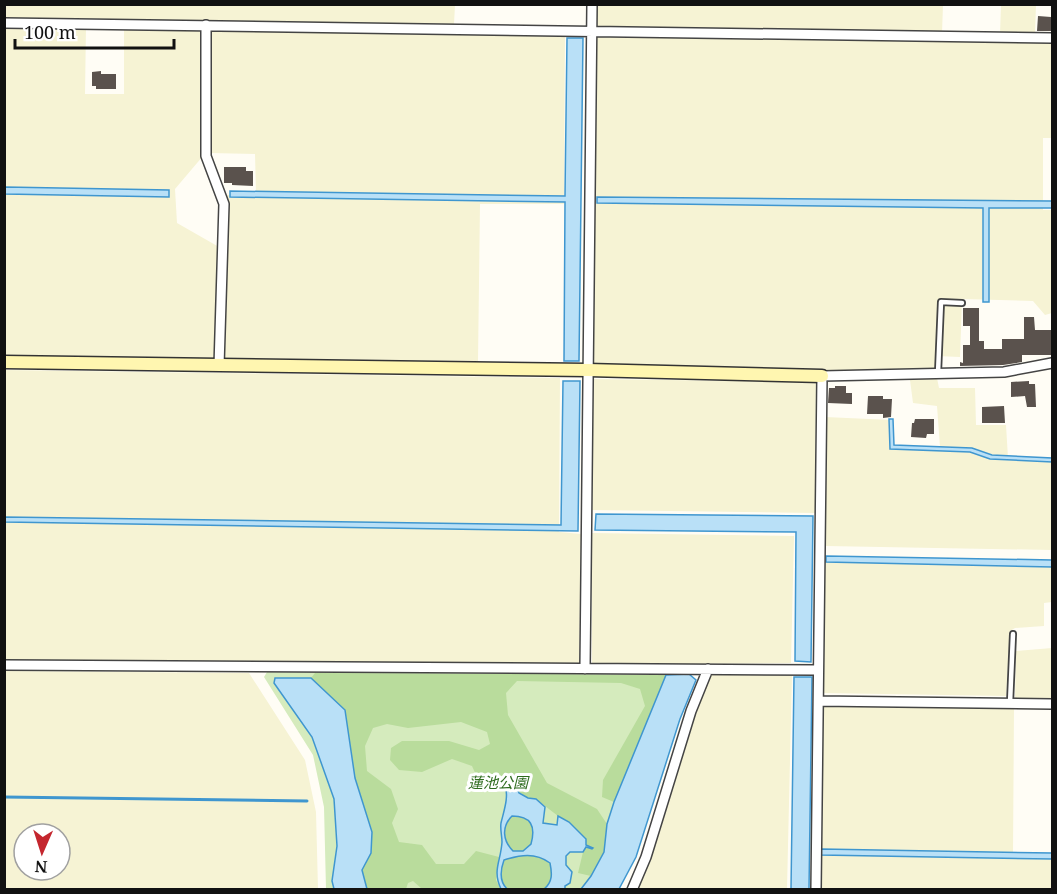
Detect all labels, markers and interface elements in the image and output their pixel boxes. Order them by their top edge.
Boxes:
scale bar [15,12,174,50]
text: 100 m [24,20,76,44]
park label: 蓮池公園 [468,772,530,792]
north arrow [12,822,72,882]
text: N [34,856,48,878]

